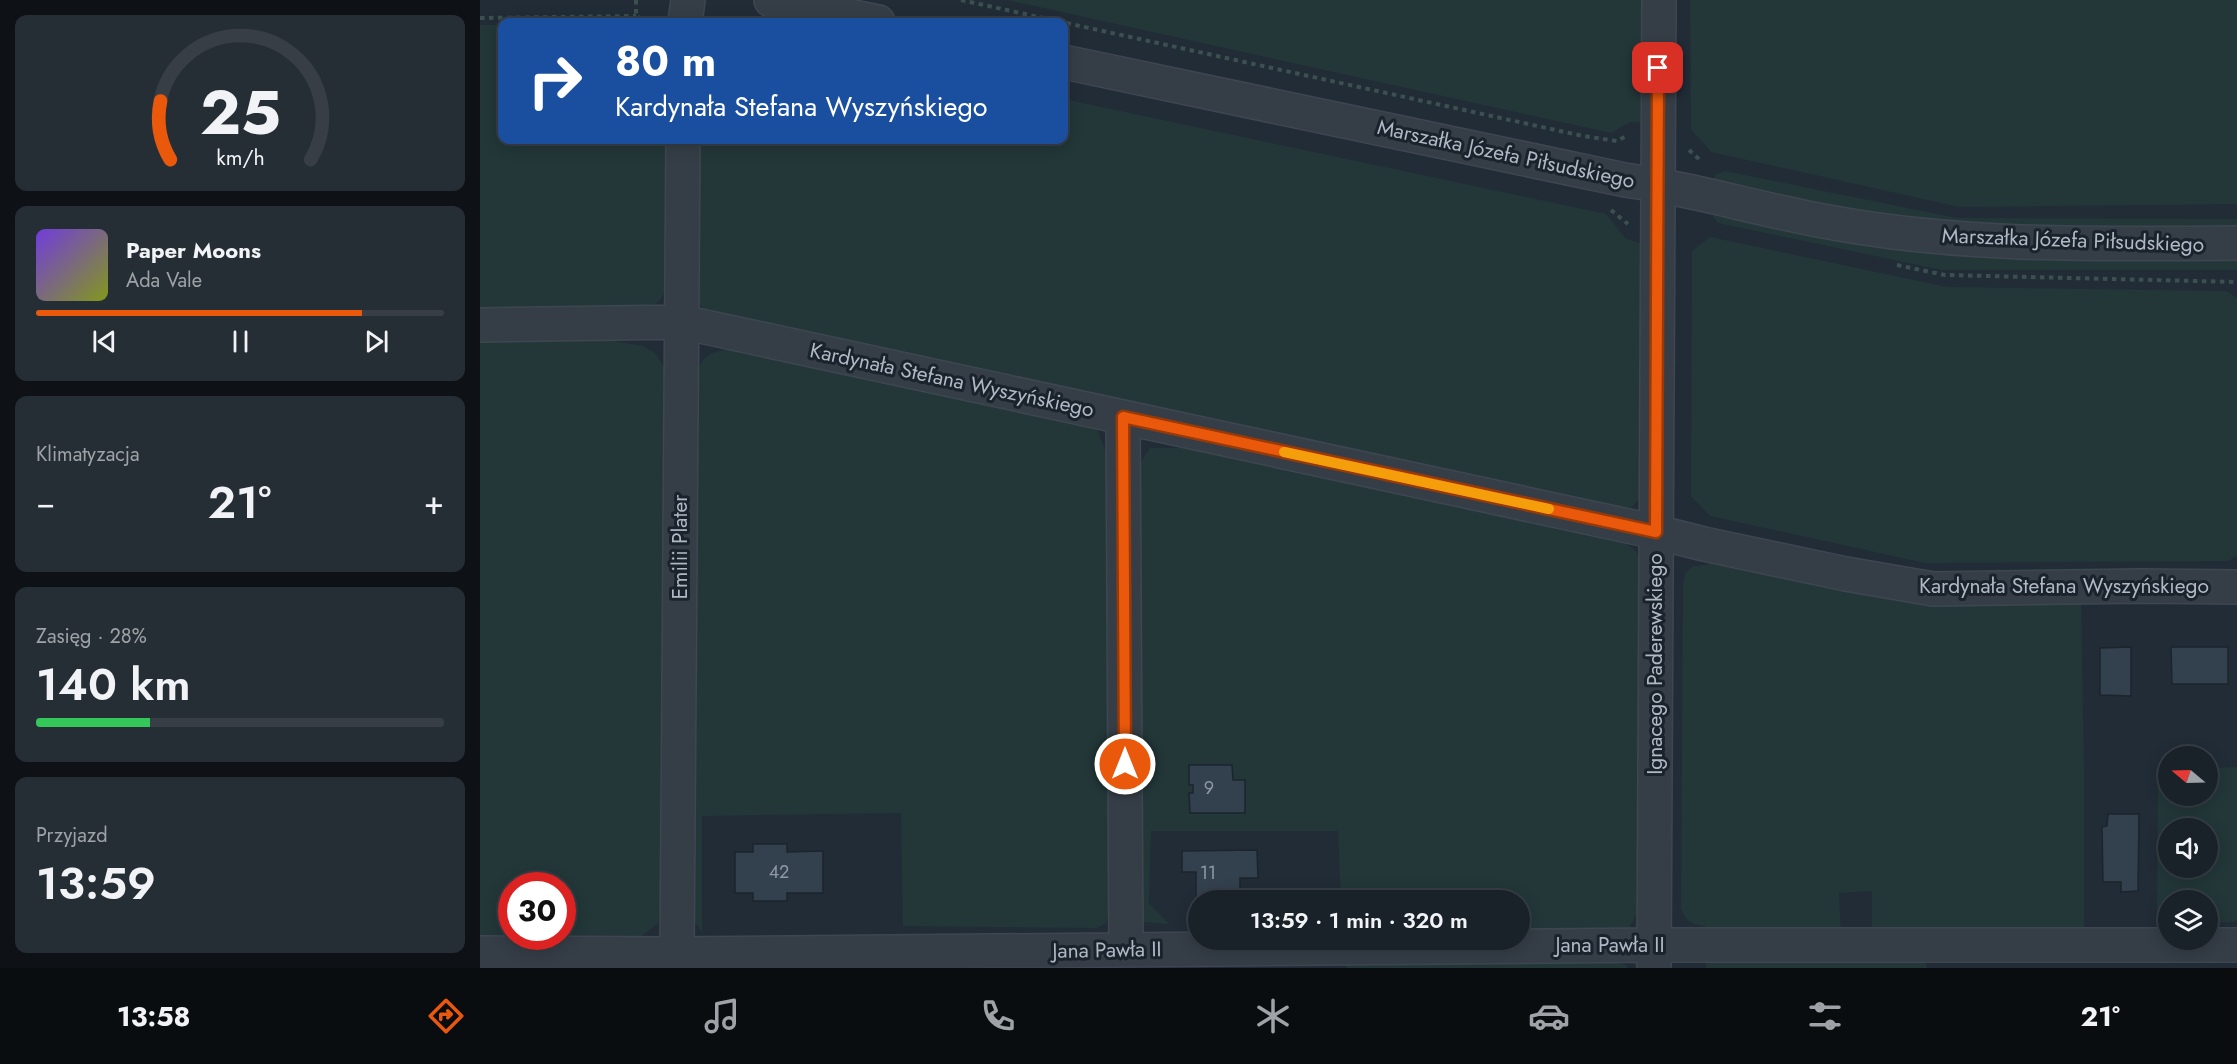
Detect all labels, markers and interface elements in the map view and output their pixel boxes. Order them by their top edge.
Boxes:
text: 80 m [615,31,716,92]
icon: right [516,42,594,120]
pin [1632,42,1683,93]
icon: arrive [1641,51,1674,84]
text: 25 [199,67,281,157]
text: Kardynała Stefana Wyszyńskiego [615,87,988,126]
street label: Marszałka Józefa Piłsudskiego [1375,112,1637,196]
text: km/h [216,142,264,173]
street label: Marszałka Józefa Piłsudskiego [1941,220,2205,260]
text: Paper Moons [126,234,261,266]
text: Ada Vale [126,266,202,295]
icon: previous [88,325,121,358]
icon: pause [224,325,257,358]
icon: next [360,325,393,358]
street label: Kardynała Stefana Wyszyńskiego [807,335,1097,425]
text: Klimatyzacja [36,440,140,469]
text: 21° [208,470,271,535]
text: − [36,479,55,526]
text: + [424,479,444,526]
street label: Emilii Plater [665,494,695,599]
street label: Ignacego Paderewskiego [1640,553,1670,775]
street label: Kardynała Stefana Wyszyńskiego [1919,571,2209,601]
text: Zasięg · 28% [36,622,147,651]
text: 140 km [36,652,191,717]
position arrow [1093,732,1157,796]
north arrow [2158,746,2218,806]
map controls [2158,746,2218,950]
house number: 9 [1204,775,1214,801]
button: sound [2158,818,2218,878]
text: Przyjazd [36,821,108,850]
text: 13:59 [36,851,156,916]
house number: 42 [769,859,789,885]
house number: 11 [1200,860,1216,886]
speed limit sign: 30 [498,872,576,950]
button: layers [2158,890,2218,950]
text: 13:59 · 1 min · 320 m [1250,904,1468,936]
street label: Jana Pawła II [1552,930,1665,960]
street label: Jana Pawła II [1049,934,1162,966]
icon: directions [425,995,467,1037]
icon: music [701,995,743,1037]
icon: phone [977,995,1019,1037]
icon: climate [1252,995,1294,1037]
icon: car [1528,995,1570,1037]
icon: filters [1804,995,1846,1037]
text: 13:58 [117,997,191,1036]
text: 21° [2080,997,2120,1036]

